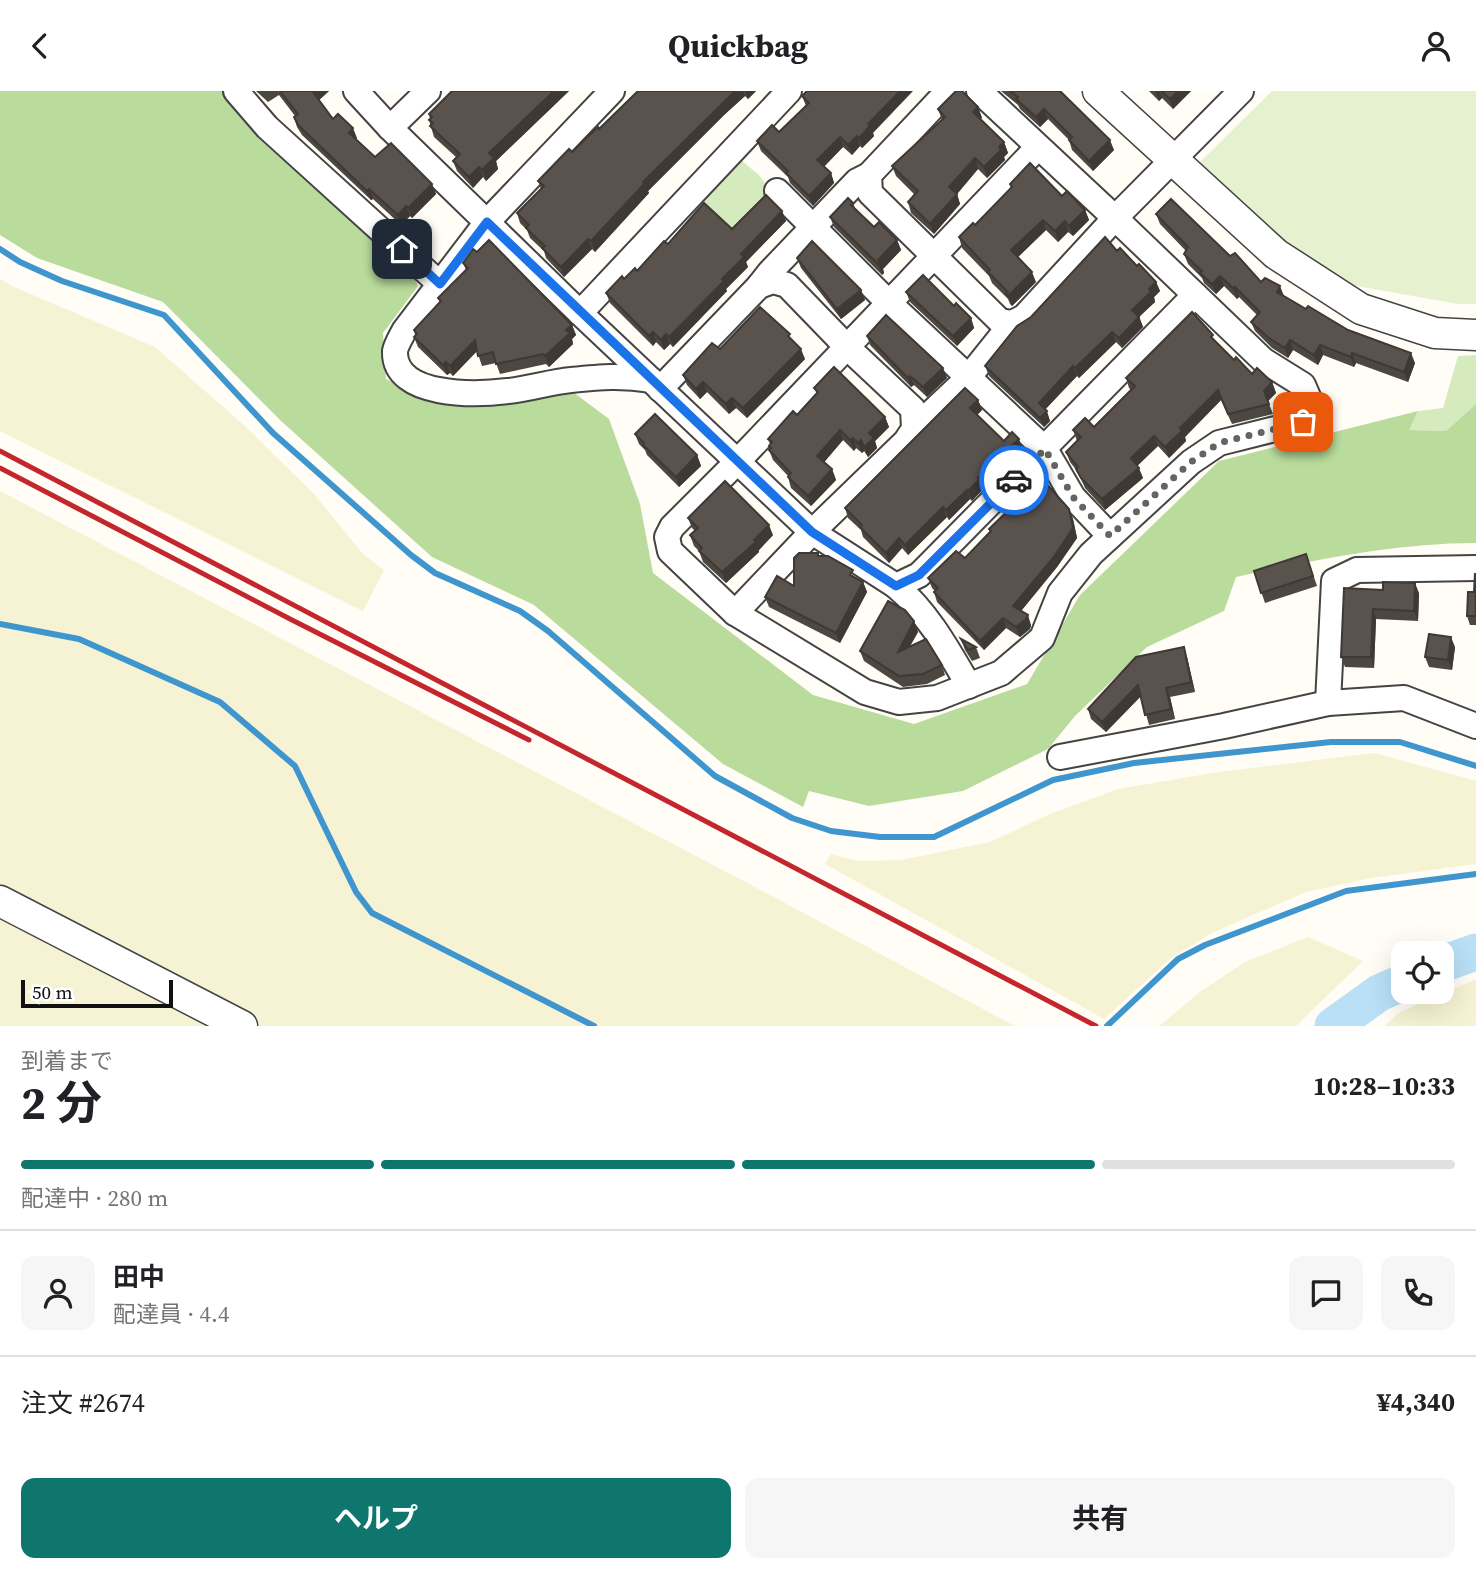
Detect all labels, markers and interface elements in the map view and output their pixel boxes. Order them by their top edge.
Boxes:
text: Quickbag [668,24,808,68]
icon: back [21,27,59,65]
icon: person [1417,27,1455,65]
pin [372,219,432,279]
icon: home [383,230,421,268]
pin [1273,392,1333,452]
icon: bag [1284,403,1322,441]
courier [979,445,1049,515]
icon: car [995,461,1033,499]
map controls [1391,941,1454,1004]
button: locate [1391,941,1454,1004]
scale bar [21,977,173,1009]
text: 50 m [32,979,73,1005]
text: 到着まで [21,1045,113,1077]
text: 10:28–10:33 [1313,1068,1455,1104]
text: 2 分 [21,1071,102,1134]
text: 配達中 · 280 m [21,1182,168,1214]
button: person [21,1256,95,1330]
button: chat [1289,1256,1363,1330]
button: phone [1381,1256,1455,1330]
text: 田中 [113,1259,165,1295]
text: 配達員 · 4.4 [113,1298,230,1330]
text: ¥4,340 [1377,1384,1455,1420]
text: 注文 #2674 [21,1385,145,1421]
button: ヘルプ [21,1478,731,1558]
button: 共有 [745,1478,1455,1558]

